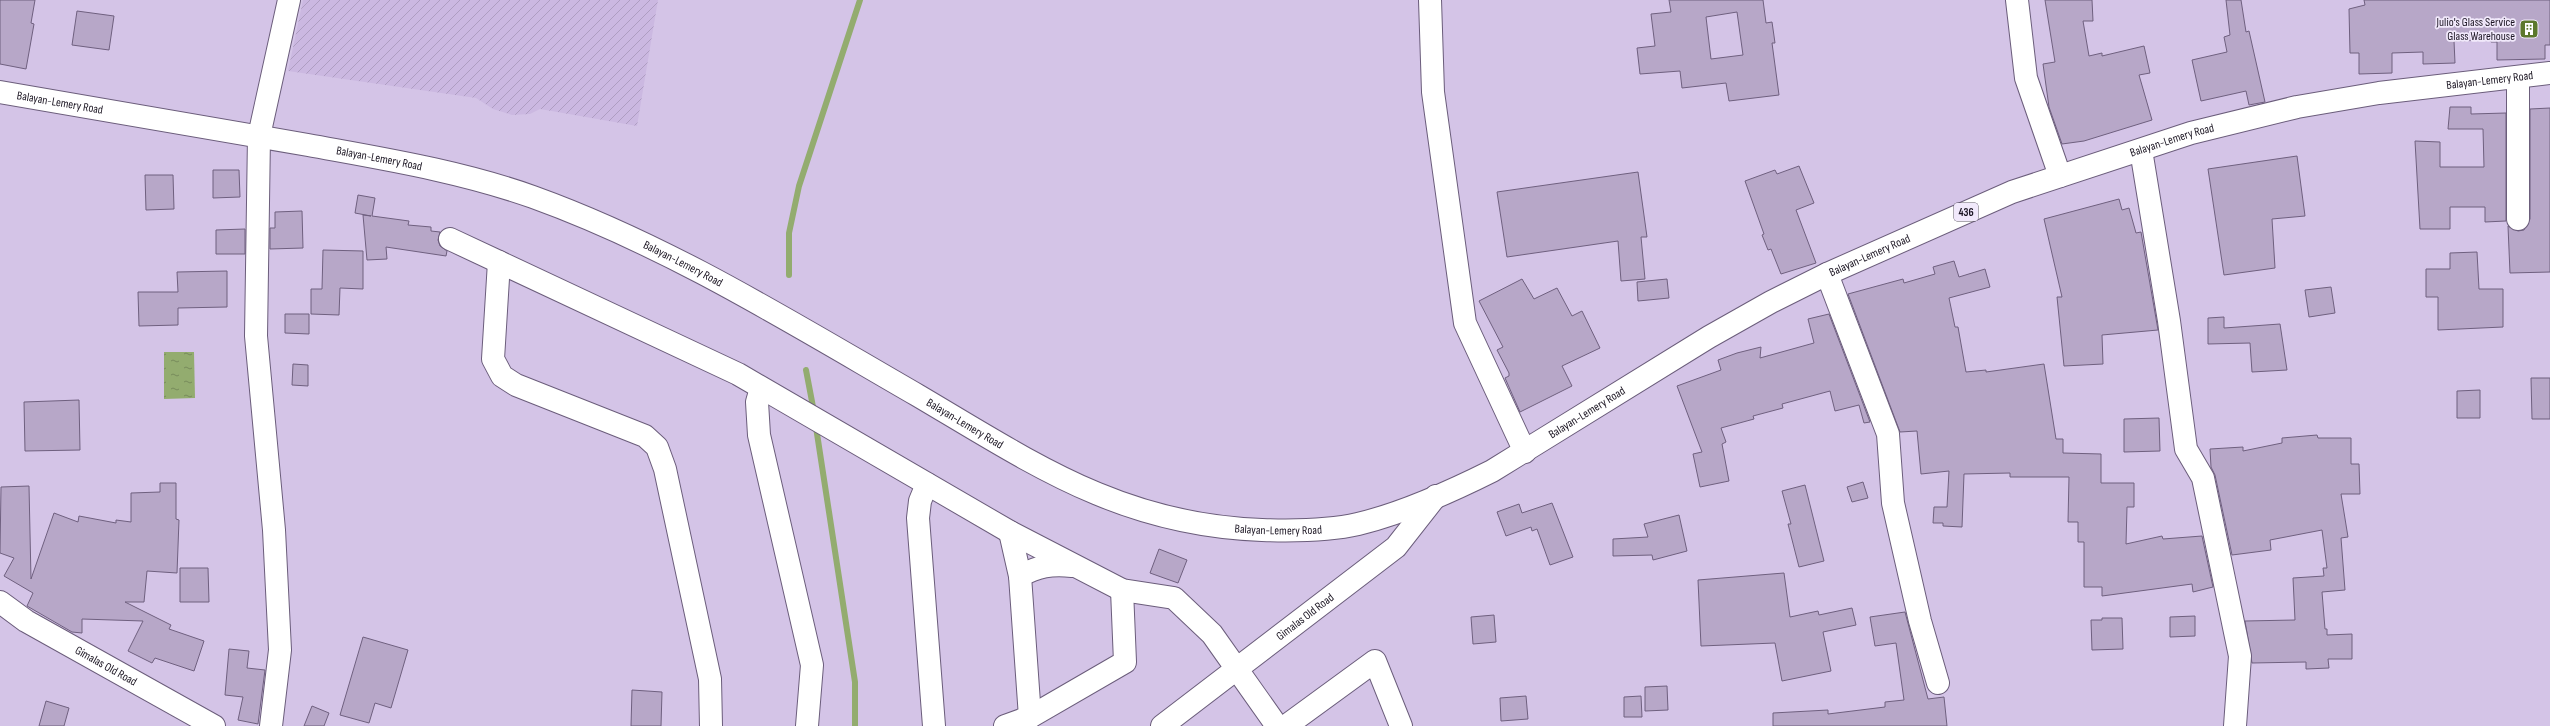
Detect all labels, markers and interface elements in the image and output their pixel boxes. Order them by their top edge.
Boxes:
place label: Julio's Glass Service Glass Warehouse [2436,15,2515,44]
building icon: Julio's Glass Service Glass Warehouse [2518,18,2540,40]
street label: Balayan-Lemery Road [2445,68,2534,93]
street label: Balayan-Lemery Road [16,88,104,117]
street label: Balayan-Lemery Road [2128,120,2215,160]
street label: Balayan-Lemery Road [335,143,424,174]
road number: 436 [1954,203,1978,221]
street label: Balayan-Lemery Road [1827,231,1913,280]
street label: Balayan-Lemery Road [641,237,725,290]
street label: Balayan-Lemery Road [1546,383,1628,442]
street label: Balayan-Lemery Road [924,395,1006,452]
street label: Balayan-Lemery Road [1234,521,1322,538]
street label: Gimalas Old Road [1273,590,1337,643]
street label: Gimalas Old Road [72,642,140,689]

